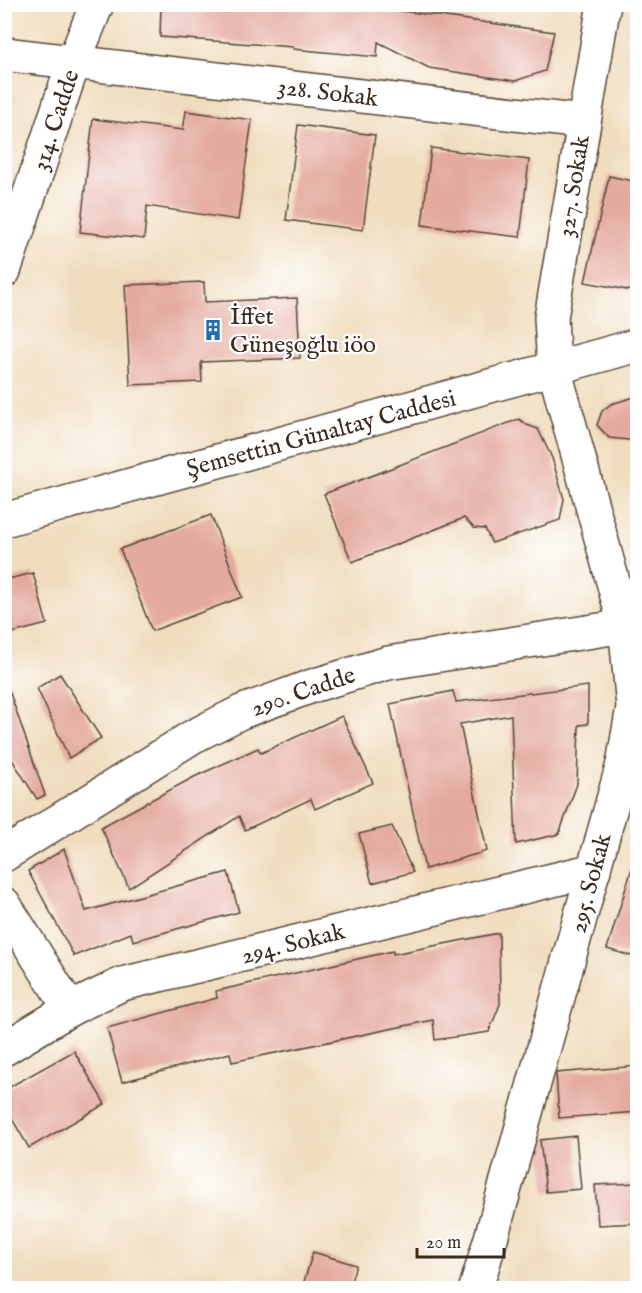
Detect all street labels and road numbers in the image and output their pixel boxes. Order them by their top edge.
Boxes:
street label: 314. Cadde [26,66,87,175]
street label: 328. Sokak [276,72,380,115]
street label: 327. Sokak [551,133,598,239]
street label: Şemsettin Günaltay Caddesi [183,384,460,485]
street label: 290. Cadde [247,660,360,725]
street label: 295. Sokak [563,830,620,937]
street label: 294. Sokak [238,917,348,972]

